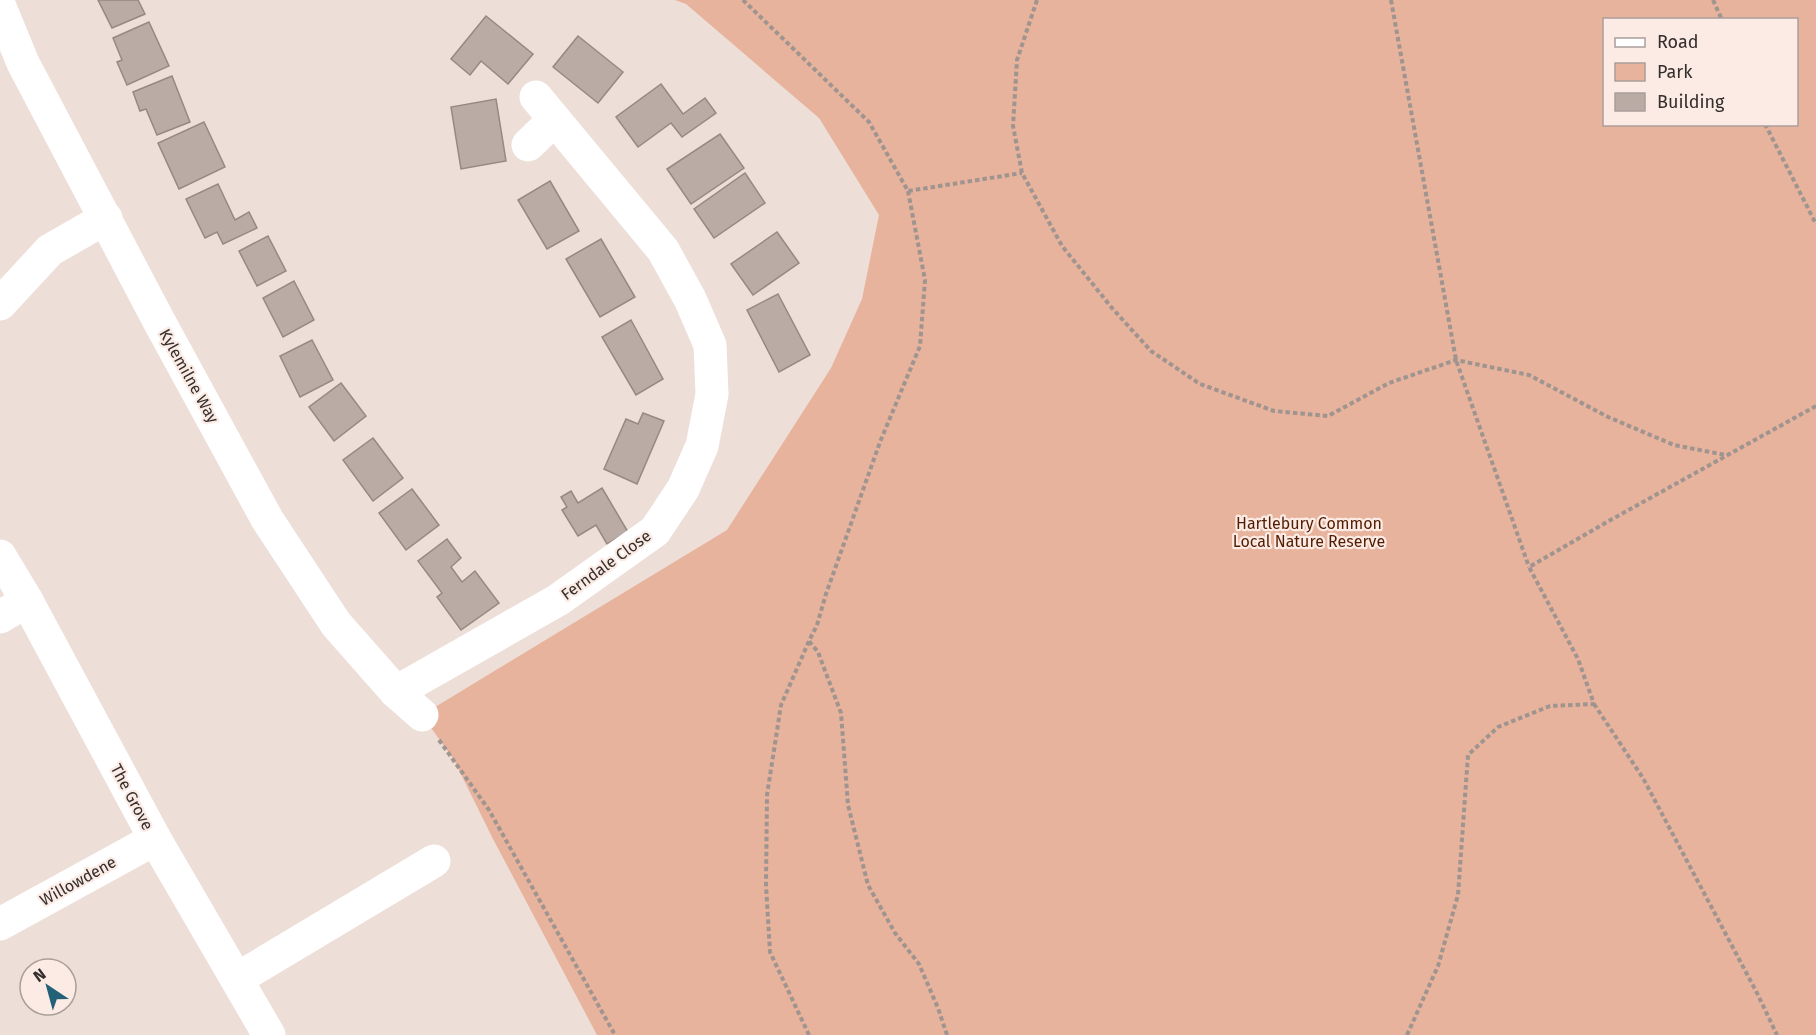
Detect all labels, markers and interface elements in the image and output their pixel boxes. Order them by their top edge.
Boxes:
legend [1603,18,1798,126]
text: Road [1657,31,1699,53]
text: Park [1657,61,1693,83]
text: Building [1657,91,1725,113]
street label: Kylemilne Way [155,326,223,427]
park label: Hartlebury Common Local Nature Reserve [1233,514,1385,551]
street label: Ferndale Close [557,526,655,604]
street label: The Grove [107,761,157,833]
street label: Willowdene [37,852,119,910]
north arrow [18,957,78,1017]
text: N [30,964,49,986]

